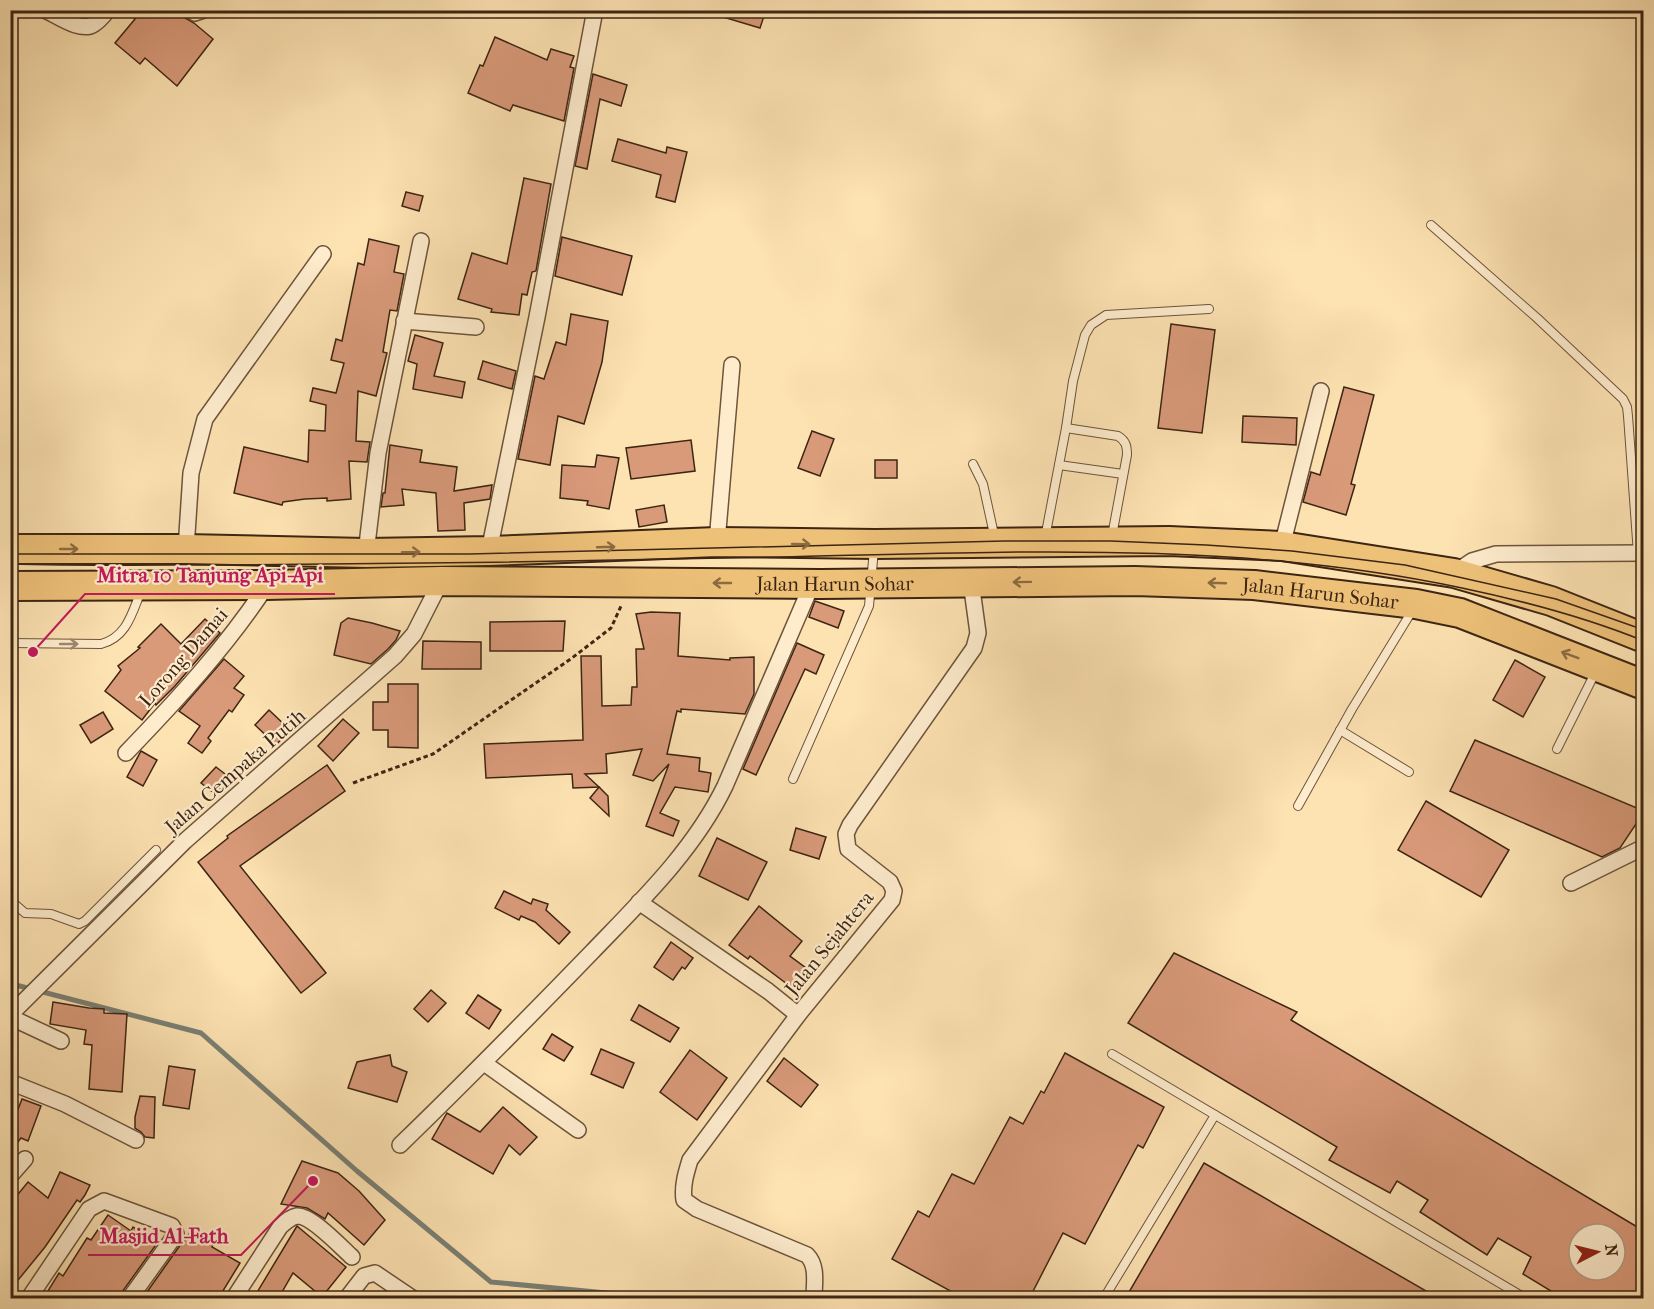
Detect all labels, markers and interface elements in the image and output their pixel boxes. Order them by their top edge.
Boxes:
one-way arrow [790,538,810,549]
one-way arrow [595,541,615,552]
one-way arrow [58,543,78,555]
one-way arrow [400,546,420,558]
callout: Mitra 10 Tanjung Api-Api [85,555,335,594]
text: Mitra 10 Tanjung Api-Api [96,563,324,587]
street label: Jalan Harun Sohar [754,572,914,596]
street label: Jalan Harun Sohar [1240,574,1400,614]
one-way arrow [1012,576,1032,588]
one-way arrow [712,577,732,589]
one-way arrow [1207,578,1227,589]
street label: Lorong Damai [134,603,233,711]
one-way arrow [58,638,78,650]
one-way arrow [1561,649,1580,660]
street label: Jalan Cempaka Putih [159,704,311,840]
street label: Jalan Sejahtera [779,886,879,1002]
callout: Masjid Al-Fath [88,1216,241,1255]
north arrow [1567,1222,1627,1282]
text: Masjid Al-Fath [98,1224,229,1248]
text: N [1601,1243,1622,1258]

